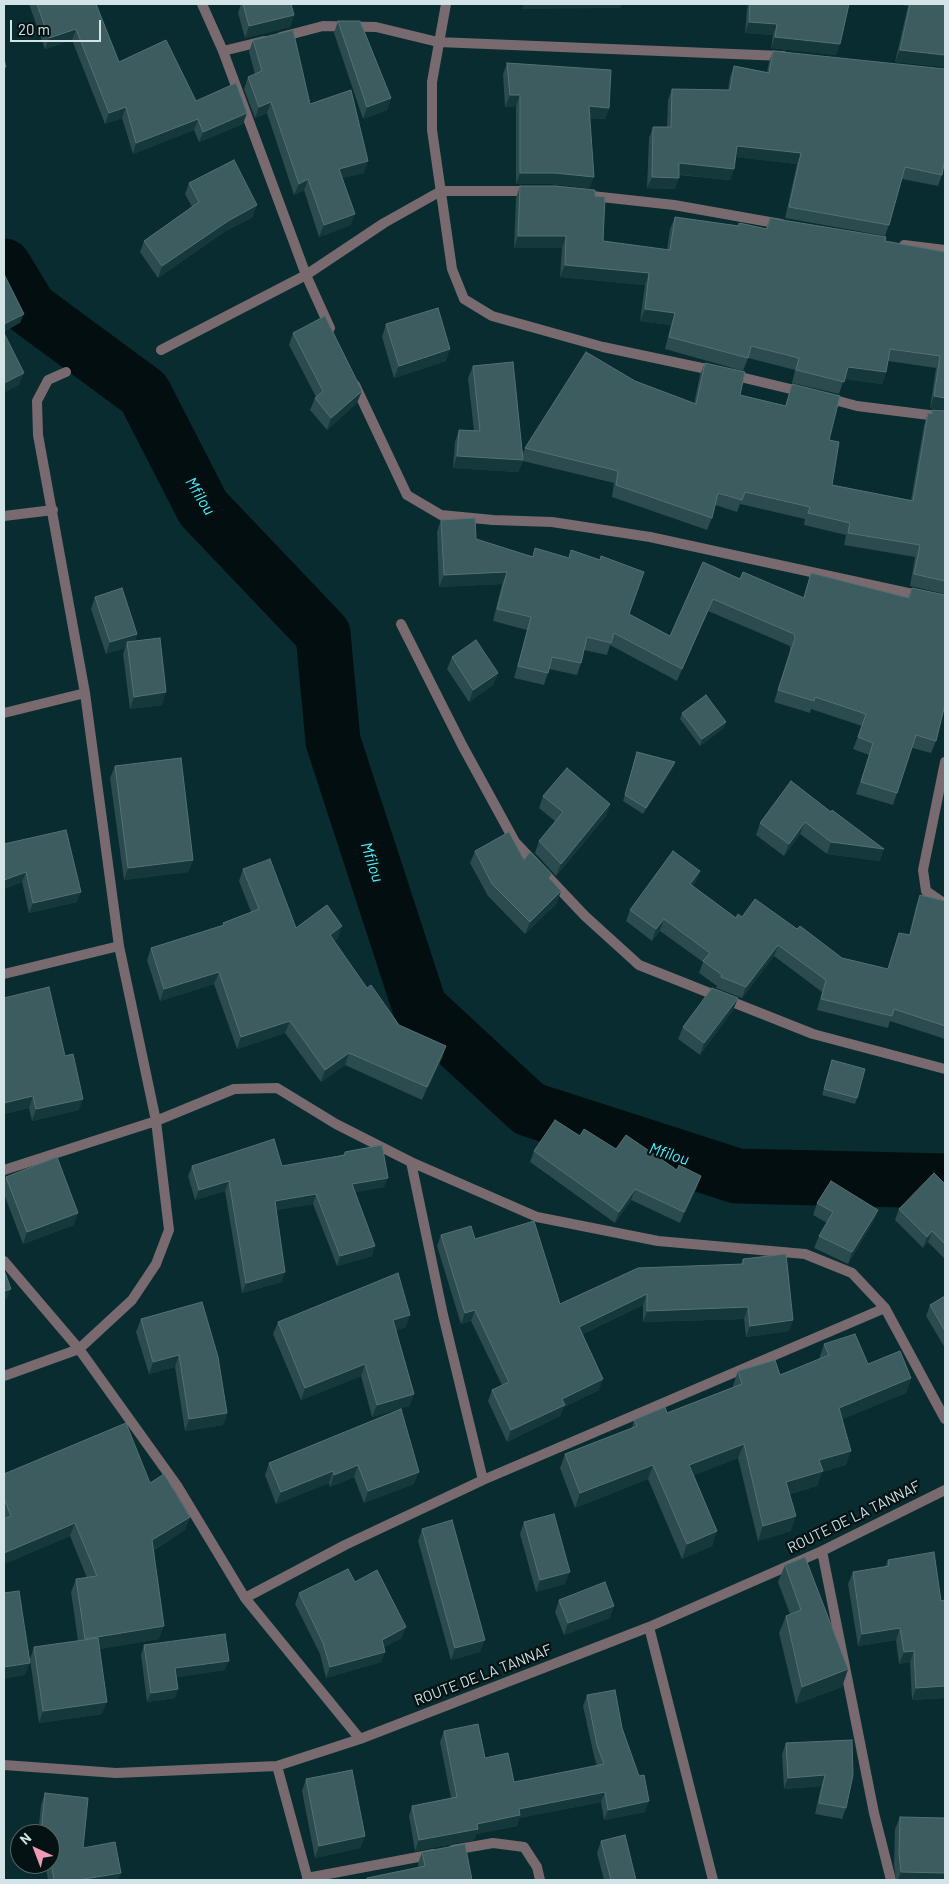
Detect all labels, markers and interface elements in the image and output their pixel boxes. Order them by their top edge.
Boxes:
scale bar [12,10,104,42]
text: 20 m [18,20,50,38]
water label: Mfilou [181,474,219,518]
water label: Mfilou [357,840,387,884]
water label: Mfilou [647,1139,691,1169]
street label: ROUTE DE LA TANNAF [784,1477,924,1557]
street label: ROUTE DE LA TANNAF [412,1640,554,1710]
north arrow [10,1824,60,1874]
text: N [16,1829,34,1848]

